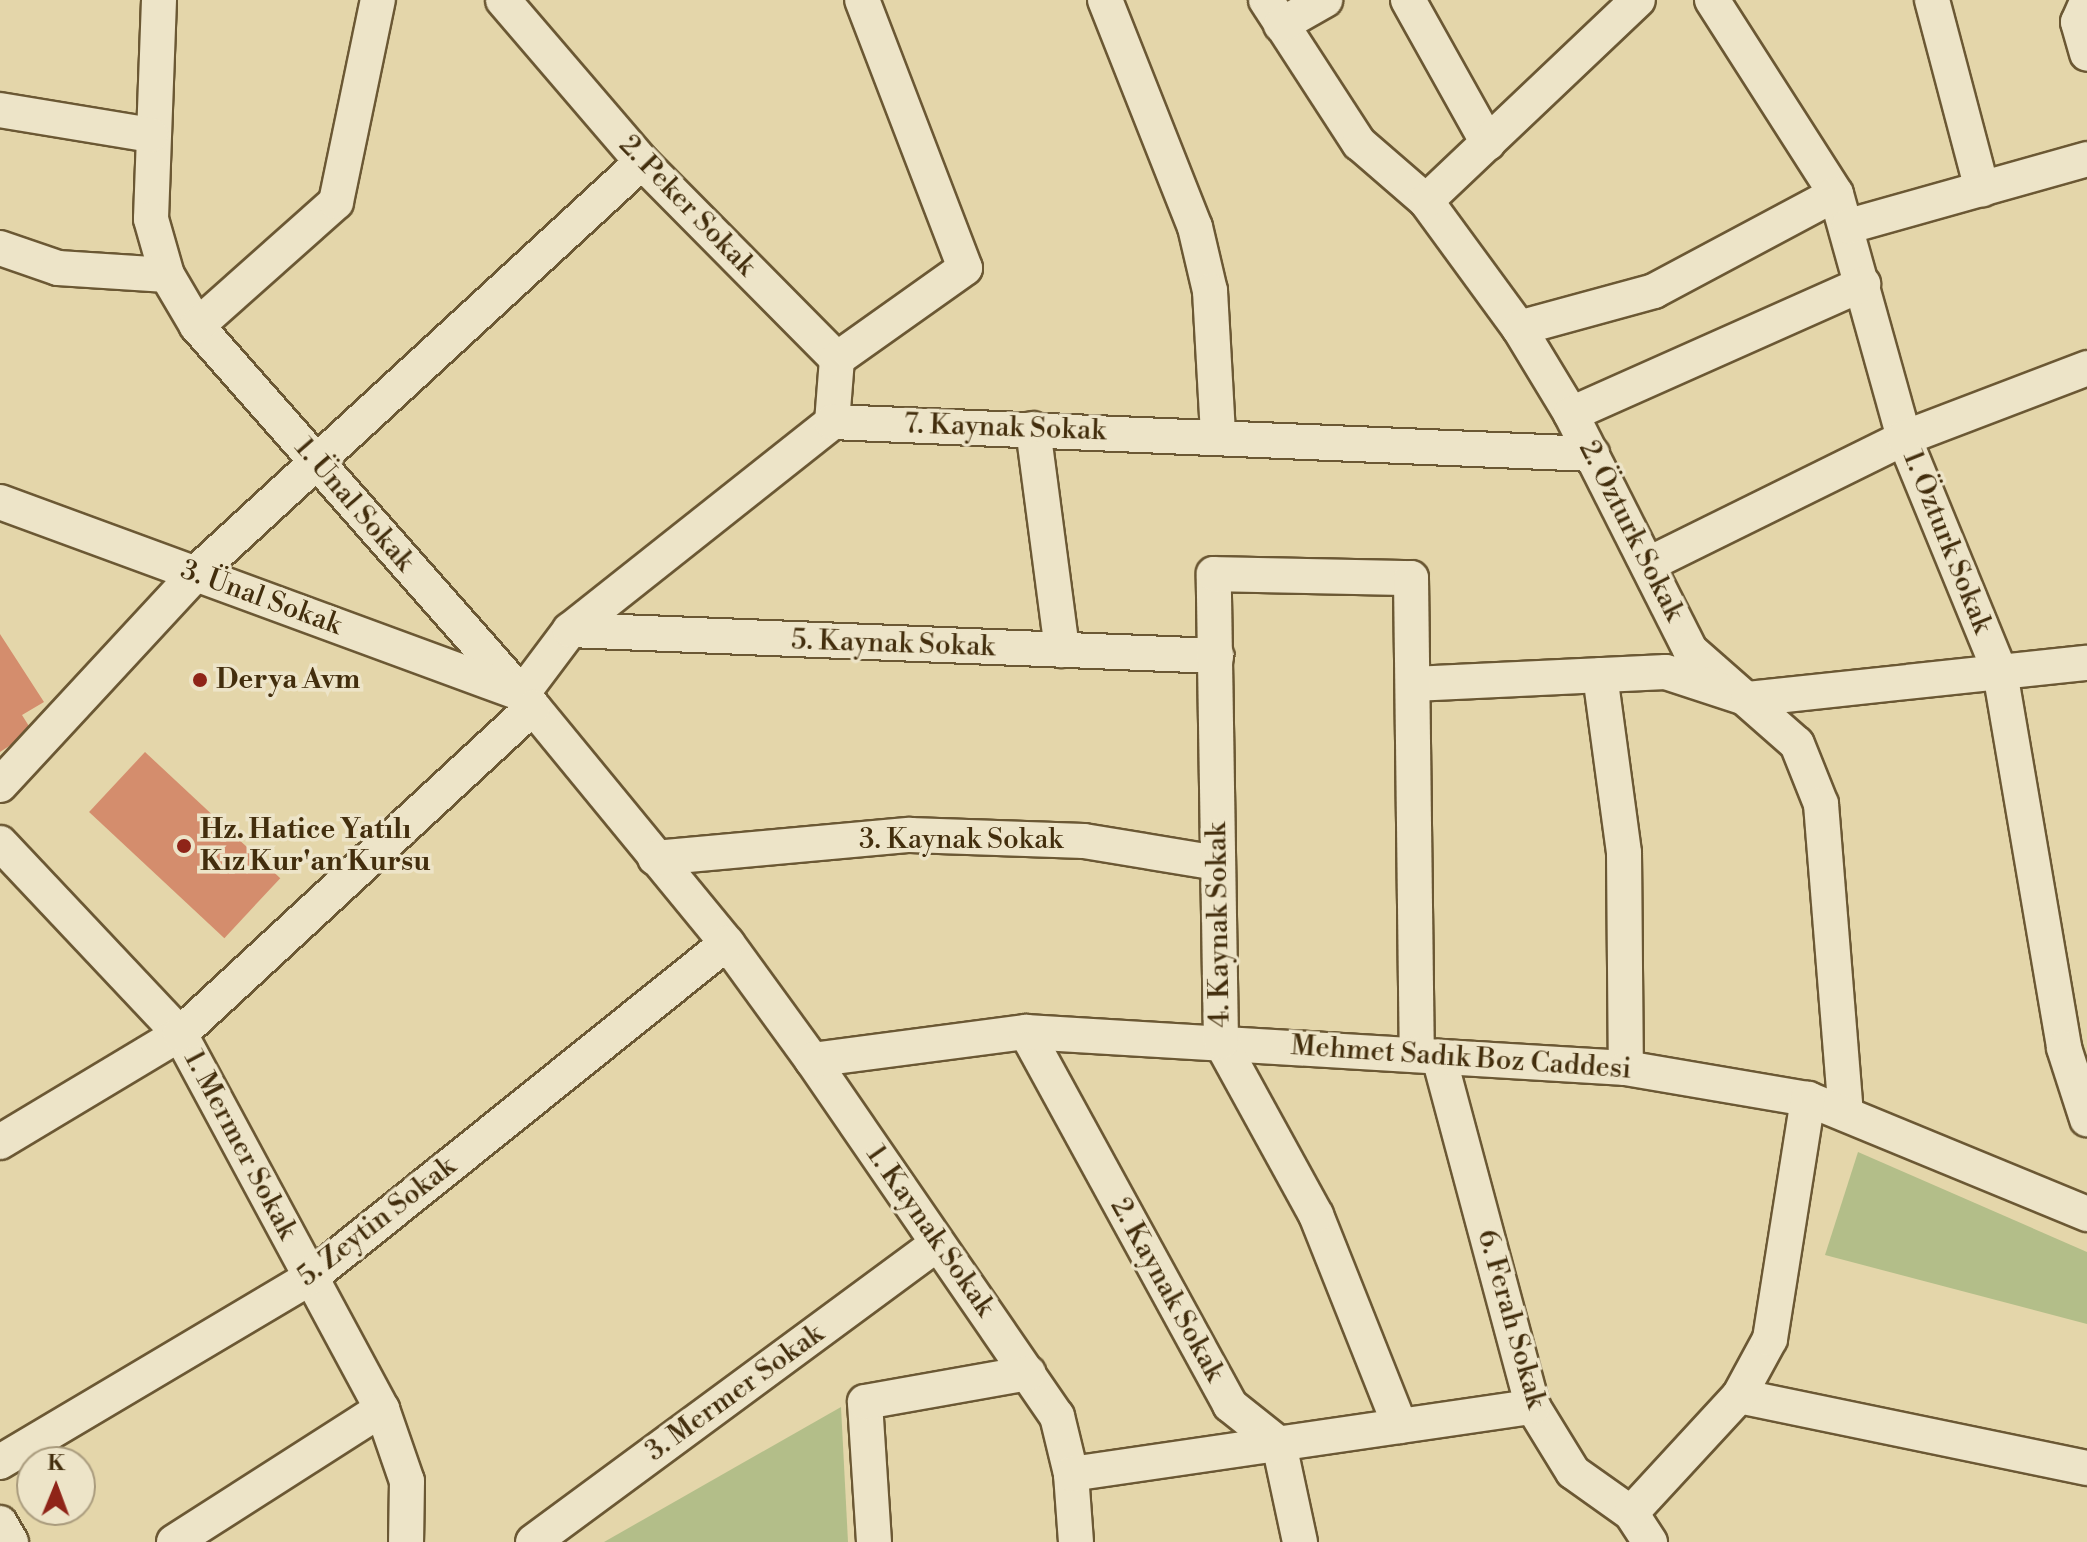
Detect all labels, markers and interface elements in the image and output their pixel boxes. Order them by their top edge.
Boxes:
street label: 2. Peker Sokak [612,129,762,283]
street label: 7. Kaynak Sokak [904,408,1106,448]
street label: 1. Ünal Sokak [287,431,421,579]
street label: 2. Özturk Sokak [1571,435,1691,627]
street label: 1. Özturk Sokak [1895,446,1999,638]
street label: 3. Ünal Sokak [176,553,346,643]
street label: 5. Kaynak Sokak [790,624,996,664]
place label: Derya Avm [216,663,360,697]
marker: Derya Avm [191,671,209,689]
place label: Hz. Hatice Yatılı Kız Kur'an Kursu [200,813,430,879]
street label: 4. Kaynak Sokak [1200,822,1238,1028]
street label: 3. Kaynak Sokak [859,823,1063,857]
marker: Hz. Hatice Yatılı Kız Kur'an Kursu [175,837,193,855]
street label: Mehmet Sadık Boz Caddesi [1290,1029,1632,1087]
street label: 1. Mermer Sokak [176,1045,304,1245]
street label: 1. Kaynak Sokak [859,1139,1001,1323]
street label: 5. Zeytin Sokak [291,1150,463,1294]
street label: 2. Kaynak Sokak [1103,1192,1231,1388]
street label: 6. Ferah Sokak [1469,1226,1553,1412]
street label: 3. Mermer Sokak [639,1317,831,1469]
north arrow [16,1446,96,1526]
text: K [47,1450,66,1477]

